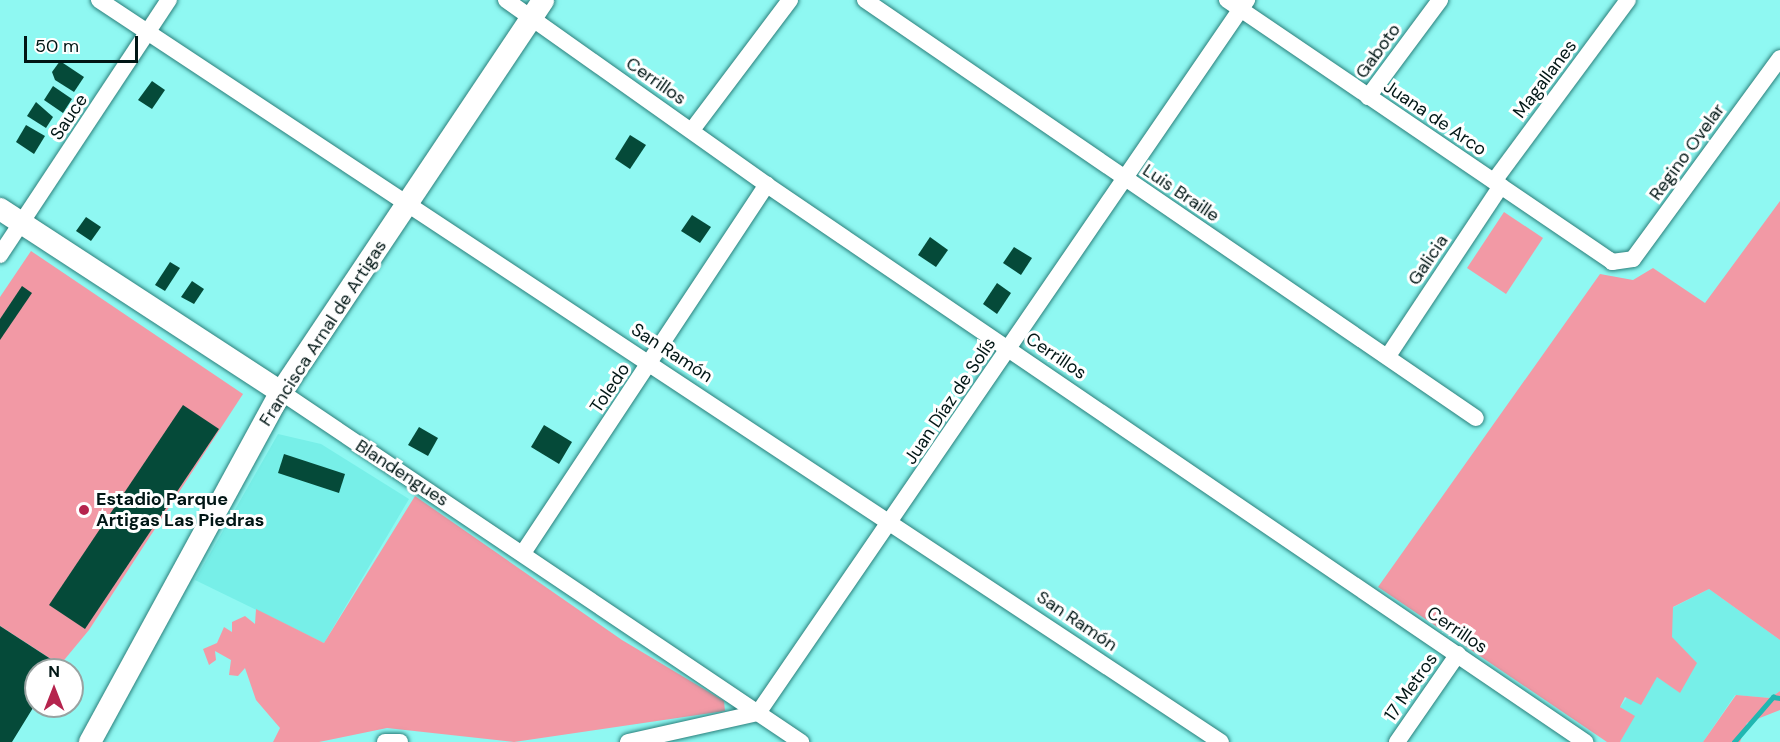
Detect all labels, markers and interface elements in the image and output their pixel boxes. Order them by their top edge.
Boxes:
street label: Gaboto [1351,19,1405,83]
scale bar [27,24,141,62]
text: 50 m [35,34,79,58]
street label: Magallanes [1509,36,1581,122]
street label: Cerrillos [622,53,690,109]
street label: Juana de Arco [1379,76,1491,160]
street label: Sauce [46,90,92,144]
street label: Regino Ovelar [1645,99,1729,205]
street label: Luis Braille [1139,159,1223,227]
street label: Galicia [1403,231,1453,289]
street label: Francisca Arnal de Artigas [255,236,391,430]
street label: San Ramón [627,319,717,387]
street label: Cerrillos [1022,328,1090,384]
street label: Juan Díaz de Solís [900,334,1000,468]
street label: Toledo [586,359,634,417]
street label: Blandengues [351,435,453,511]
place label: Estadio Parque Artigas Las Piedras [96,489,264,532]
marker: Estadio Parque Artigas Las Piedras [77,503,91,517]
street label: San Ramón [1033,586,1121,656]
street label: Cerrillos [1423,602,1491,658]
street label: 17 Metros [1380,649,1442,725]
north arrow [24,658,84,718]
text: N [48,661,60,682]

